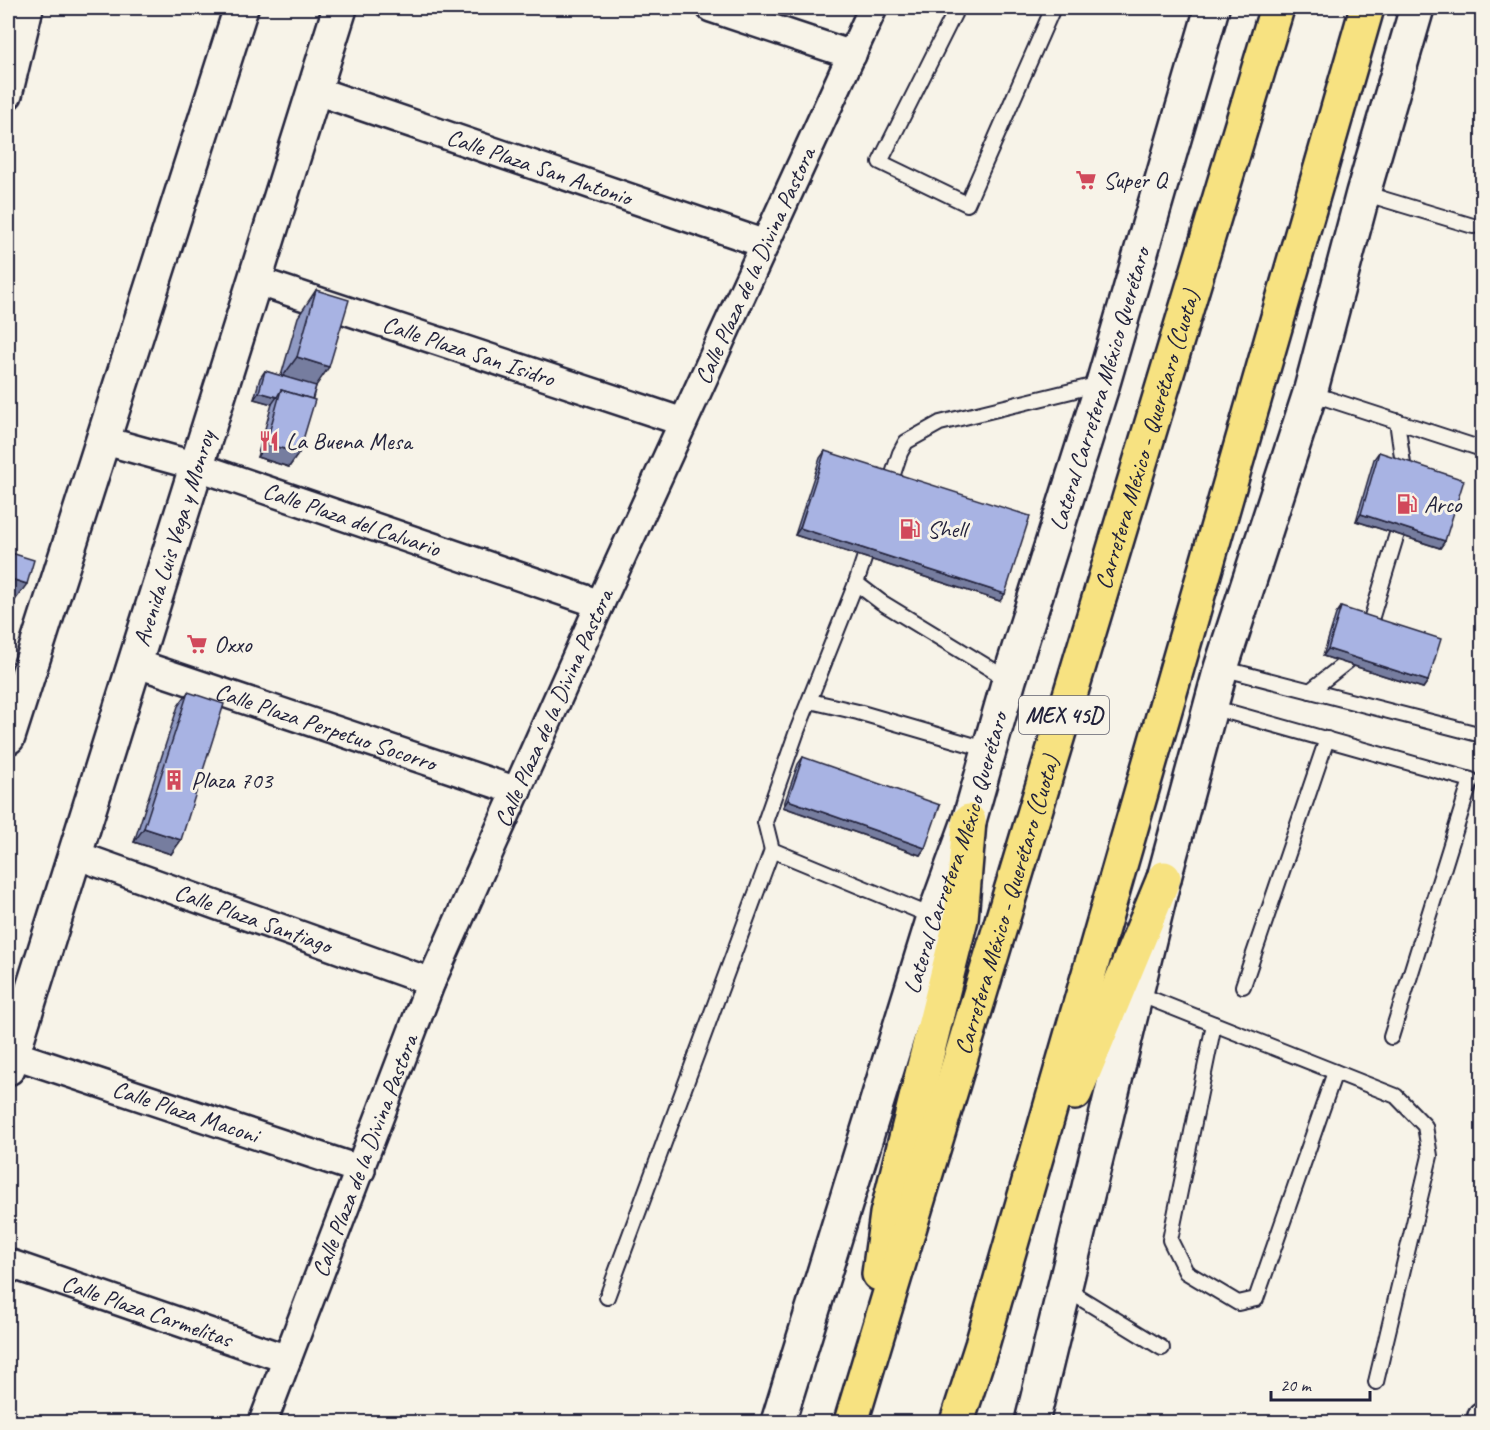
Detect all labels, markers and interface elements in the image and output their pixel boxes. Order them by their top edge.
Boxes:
street label: Calle Plaza San Antonio [443,121,638,213]
street label: Calle Plaza de la Divina Pastora [688,141,823,389]
place label: Super Q [1103,165,1168,195]
supermarket icon: Super Q [1074,168,1098,192]
street label: Lateral Carretera México Querétaro [1042,242,1157,534]
street label: Carretera México - Querétaro (Cuota) [1088,286,1206,593]
street label: Calle Plaza San Isidro [379,309,560,394]
street label: Avenida Luis Vega y Monroy [126,425,222,650]
place label: La Buena Mesa [286,426,414,456]
restaurant icon: La Buena Mesa [257,429,281,453]
street label: Calle Plaza del Calvario [259,475,446,564]
place label: Arco [1424,489,1463,519]
fuel station icon: Arco [1395,492,1419,516]
place label: Shell [927,514,970,544]
fuel station icon: Shell [898,517,922,541]
street label: Calle Plaza de la Divina Pastora [487,583,621,832]
place label: Oxxo [214,629,253,659]
supermarket icon: Oxxo [185,632,209,656]
street label: Calle Plaza Perpetuo Socorro [211,676,442,779]
road number: MEX 45D [1019,696,1109,734]
street label: Lateral Carretera México Querétaro [896,706,1015,997]
street label: Carretera México - Querétaro (Cuota) [948,751,1066,1058]
place label: Plaza 703 [191,765,275,795]
building icon: Plaza 703 [162,768,186,792]
street label: Calle Plaza Santiago [171,877,338,961]
street label: Calle Plaza de la Divina Pastora [305,1028,425,1281]
street label: Calle Plaza Maconi [109,1074,265,1151]
street label: Calle Plaza Carmelitas [58,1268,238,1355]
scale bar [1271,1364,1370,1402]
text: 20 m [1280,1374,1313,1396]

